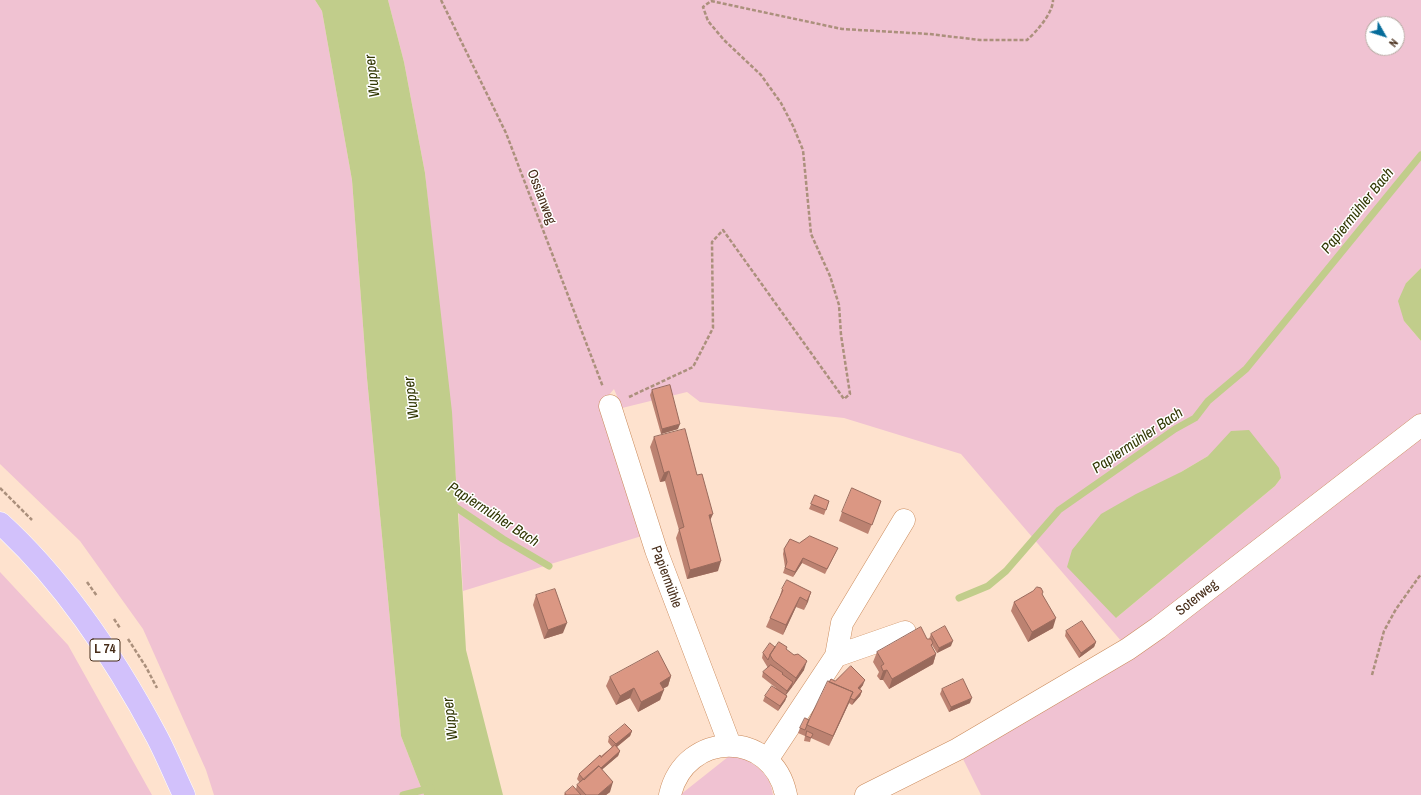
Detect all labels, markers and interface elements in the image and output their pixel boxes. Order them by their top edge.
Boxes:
north arrow [1365,16,1405,56]
text: N [1386,36,1401,50]
water label: Wupper [361,54,385,98]
water label: Papiermühler Bach [1318,164,1398,258]
street label: Ossianweg [523,167,559,227]
water label: Wupper [400,376,424,420]
water label: Papiermühler Bach [1089,404,1187,478]
water label: Papiermühler Bach [444,479,542,551]
street label: Papiermühle [647,544,685,610]
street label: Soterweg [1173,576,1221,620]
road number: L 74 [90,639,120,661]
water label: Wupper [439,697,463,741]

